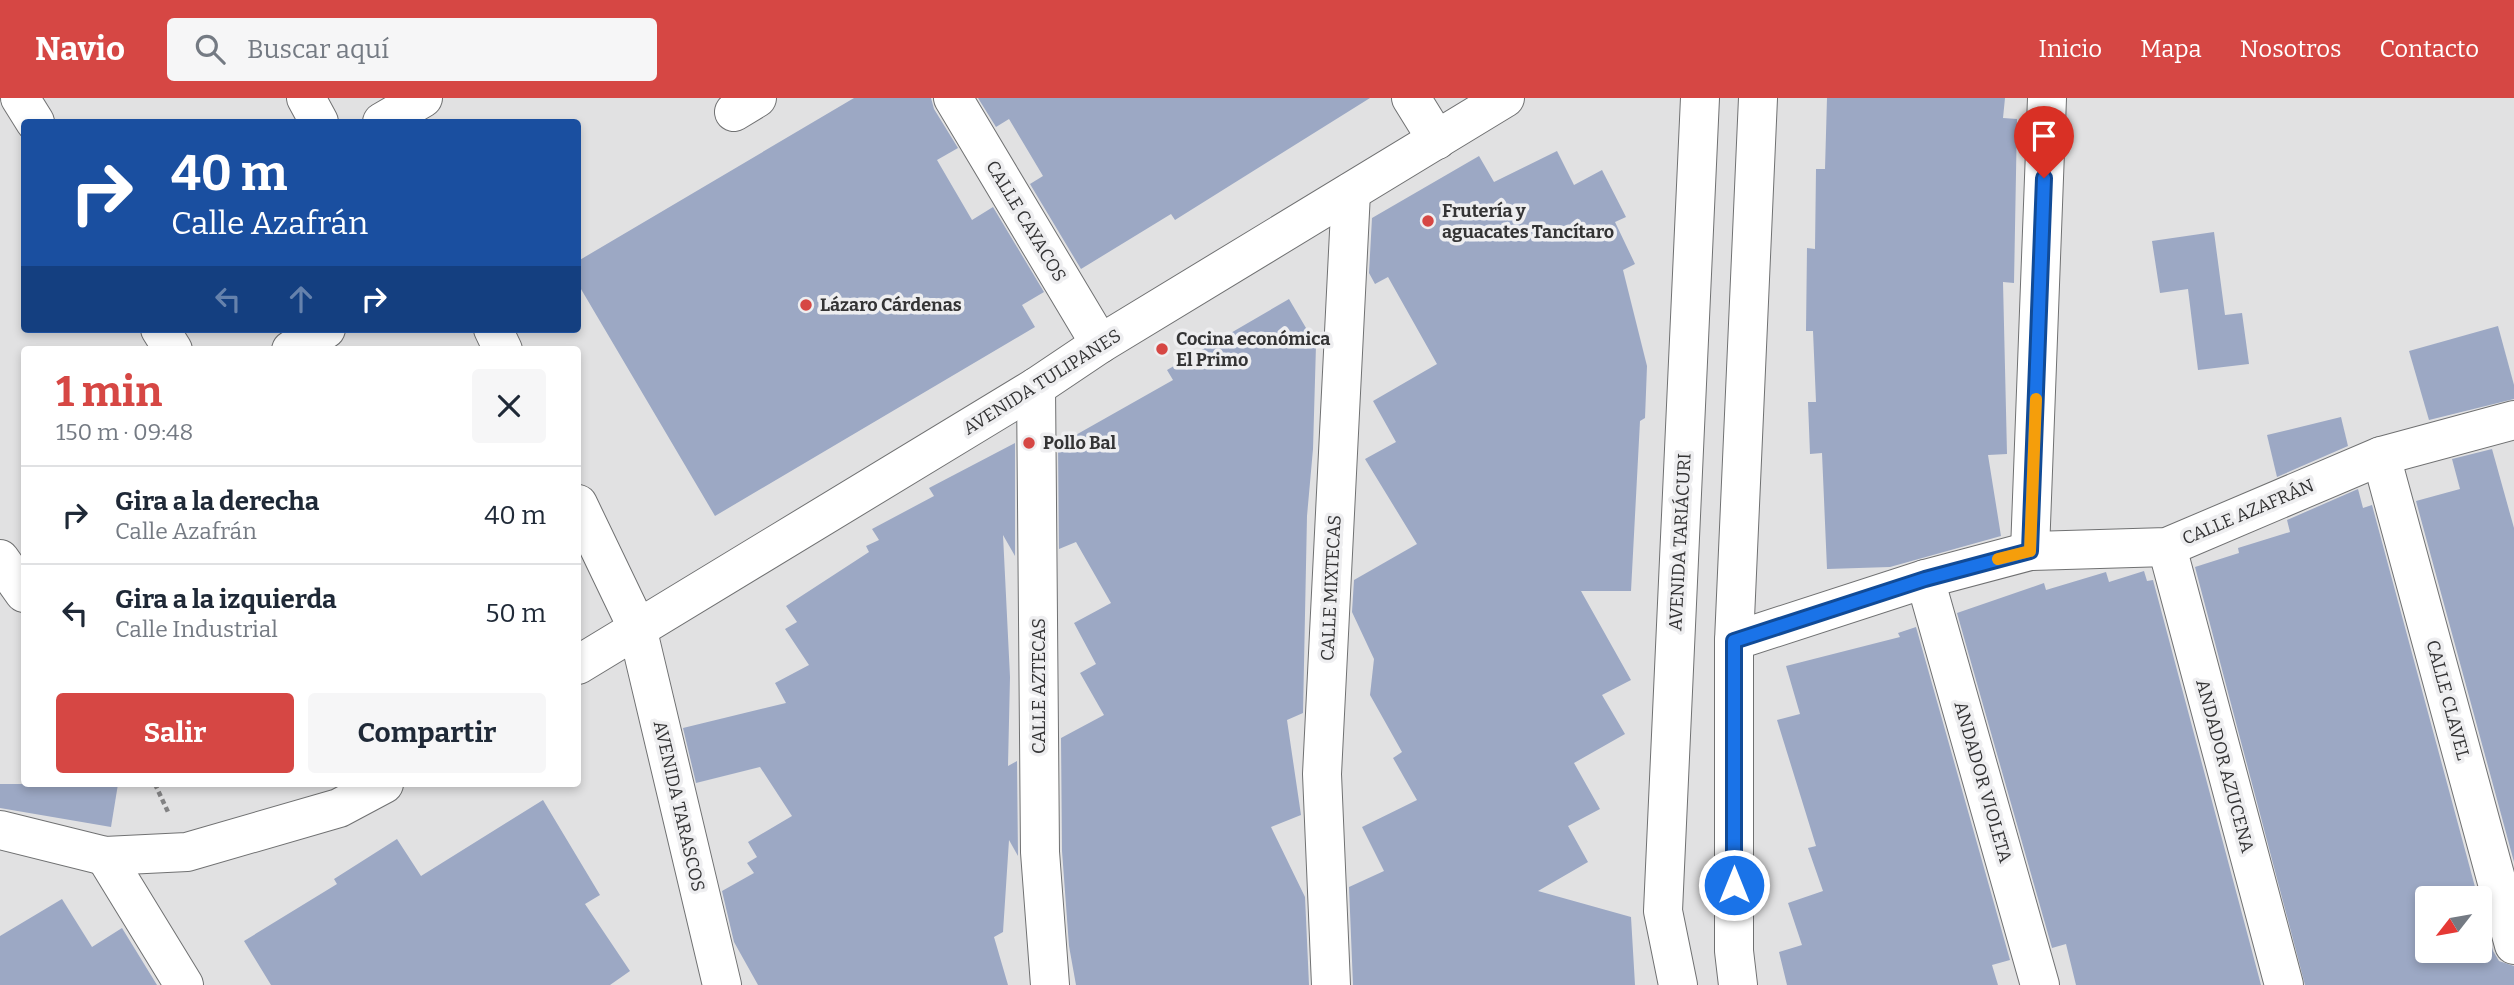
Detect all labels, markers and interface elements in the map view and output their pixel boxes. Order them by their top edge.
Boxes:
search box [167,18,657,81]
text: Navio [35,29,125,69]
icon: search [191,30,229,68]
text: Buscar aquí [247,34,389,65]
text: Inicio [2038,35,2102,63]
text: Mapa [2140,35,2202,63]
text: Nosotros [2240,35,2341,63]
text: Contacto [2379,35,2479,63]
pin [2014,106,2074,178]
icon: arrive [2025,117,2063,155]
text: 40 m [171,144,288,203]
icon: right [56,147,147,238]
street label: CALLE CAYACOS [981,156,1071,286]
place label: Frutería y aguacates Tancítaro [1442,200,1614,243]
text: Calle Azafrán [171,204,368,242]
marker: Frutería y aguacates Tancítaro [1420,213,1436,229]
icon: left [209,280,247,318]
icon: ahead [282,280,320,318]
icon: right [355,280,393,318]
place label: Lázaro Cárdenas [820,294,962,316]
marker: Lázaro Cárdenas [798,297,814,313]
street label: AVENIDA TULIPANES [959,324,1125,440]
place label: Cocina económica El Primo [1176,328,1330,371]
marker: Cocina económica El Primo [1154,341,1170,357]
text: 1 min [56,367,162,417]
button: close [472,369,546,443]
text: 150 m · 09:48 [56,418,193,446]
place label: Pollo Bal [1043,432,1117,454]
marker: Pollo Bal [1021,435,1037,451]
street label: AVENIDA TARIÁCURI [1664,452,1696,632]
street label: CALLE AZAFRÁN [2179,474,2317,550]
text: Gira a la derecha [115,486,319,517]
icon: right [56,496,94,534]
text: 40 m [484,500,546,531]
street label: CALLE MIXTECAS [1316,514,1346,662]
text: Calle Azafrán [115,517,257,545]
text: Gira a la izquierda [115,584,337,615]
icon: left [56,594,94,632]
text: 50 m [485,598,546,629]
text: Calle Industrial [115,615,278,643]
street label: CALLE AZTECAS [1028,618,1050,754]
street label: CALLE CLAVEL [2421,638,2475,763]
street label: ANDADOR AZUCENA [2191,677,2259,855]
button: Salir [56,693,294,773]
button: Compartir [308,693,546,773]
street label: ANDADOR VIOLETA [1949,699,2017,865]
street label: AVENIDA TARASCOS [649,718,709,894]
position arrow [1697,848,1771,922]
north arrow [2415,886,2492,962]
map controls [2415,886,2492,963]

